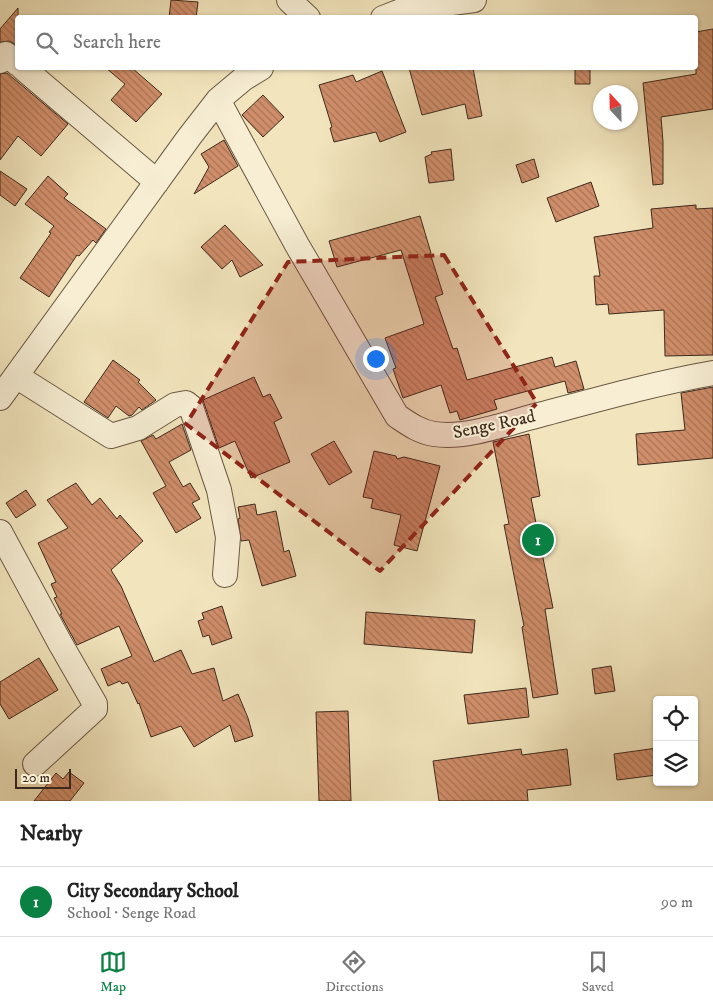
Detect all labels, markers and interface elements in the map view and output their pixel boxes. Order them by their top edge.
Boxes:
search box [15,15,698,70]
icon: search [33,29,61,57]
text: Search here [73,31,161,54]
north arrow [593,85,638,130]
your location [363,346,389,372]
street label: Senge Road [451,406,537,444]
pin: 1 [522,521,554,559]
map controls [653,696,698,786]
button: locate [653,696,698,741]
button: layers [653,741,698,786]
scale bar [15,766,71,789]
text: 20 m [22,769,50,787]
text: Nearby [20,821,82,847]
text: City Secondary School [67,880,239,903]
text: 1 [33,892,39,912]
text: 90 m [661,892,693,912]
text: School · Senge Road [67,903,196,923]
tab: Map [99,948,127,996]
tab: Directions [325,948,383,996]
tab: Saved [582,948,614,996]

